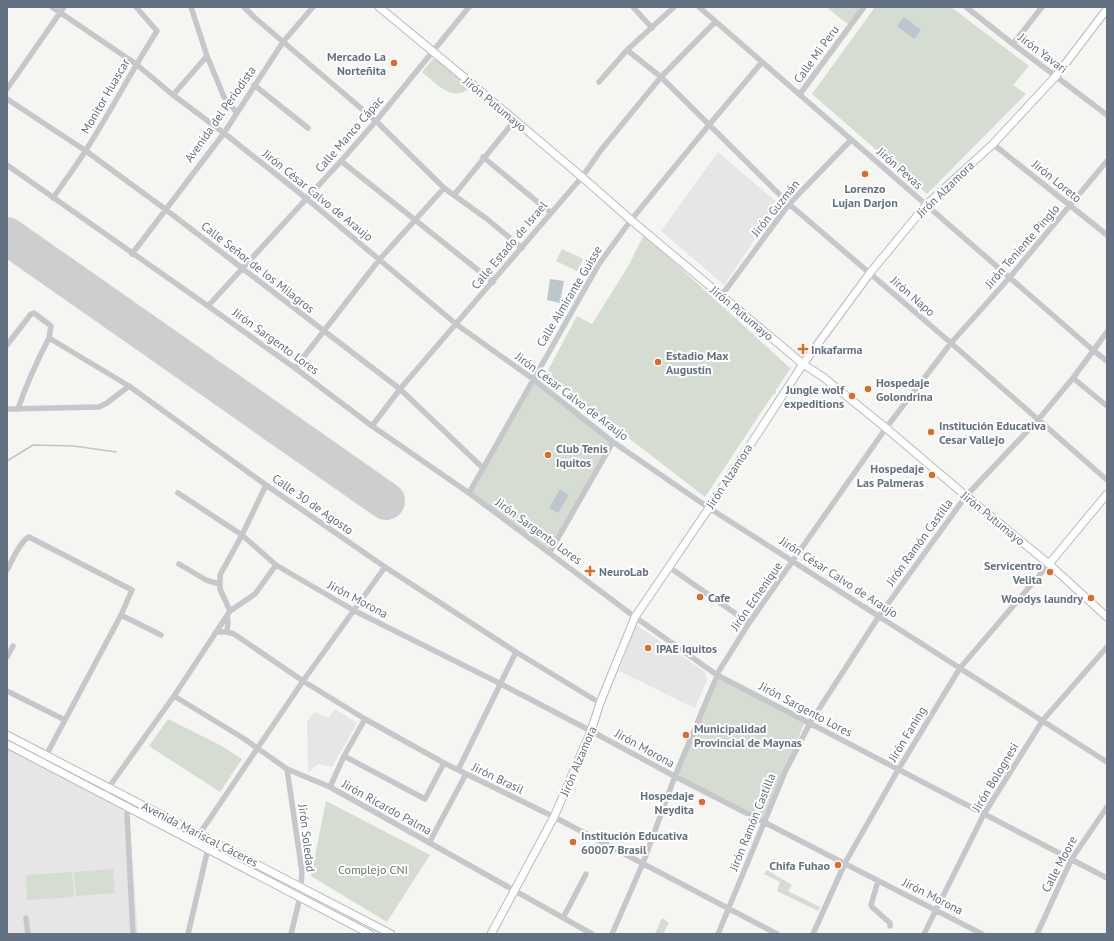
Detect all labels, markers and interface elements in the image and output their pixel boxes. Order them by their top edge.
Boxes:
street label: Calle Mi Peru [790,22,842,86]
street label: Jirón Yavari [1015,29,1070,76]
place label: Mercado La Norteñita [327,49,386,78]
street label: Monitor Huascar [77,56,133,136]
marker: Mercado La Norteñita [389,58,399,68]
street label: Avenida del Periodista [181,63,259,165]
street label: Jirón Putumayo [460,73,530,135]
street label: Calle Manco Cápac [312,92,387,175]
street label: Jirón Pevas [873,143,926,192]
street label: Jirón César Calvo de Araujo [259,145,376,244]
street label: Jirón Loreto [1028,156,1085,206]
street label: Jirón Alzamora [912,158,977,221]
marker: Lorenzo Lujan Darjon [860,169,870,179]
street label: Jirón Guzmán [747,177,802,240]
place label: Lorenzo Lujan Darjon [832,181,898,210]
street label: Calle Estado de Israel [468,197,551,292]
street label: Jirón Teniente Pinglo [981,201,1063,292]
street label: Calle Señor de los Milagros [198,218,318,316]
street label: Calle Almirante Guisse [533,243,605,349]
street label: Jirón Napo [887,272,938,319]
street label: Jirón Putumayo [707,282,777,344]
street label: Jirón Sargento Lores [229,304,322,377]
place label: Inkafarma [811,342,862,357]
marker: Inkafarma [798,344,808,354]
street label: Jirón César Calvo de Araujo [512,348,632,443]
place label: Estadio Max Augustín [666,348,729,377]
marker: Estadio Max Augustín [653,357,663,367]
place label: Hospedaje Golondrina [876,375,933,404]
place label: Jungle wolf expeditions [784,382,845,411]
marker: Hospedaje Golondrina [863,384,873,394]
marker: Jungle wolf expeditions [847,391,857,401]
place label: Institución Educativa Cesar Vallejo [939,418,1046,447]
marker: Institución Educativa Cesar Vallejo [926,427,936,437]
place label: Club Tenis Iquitos [556,441,608,470]
street label: Jirón Alzamora [702,441,756,512]
marker: Club Tenis Iquitos [543,450,553,460]
place label: Hospedaje Las Palmeras [857,461,924,490]
street label: Calle 30 de Agosto [269,470,357,538]
marker: Hospedaje Las Palmeras [927,470,937,480]
street label: Jirón Putumayo [957,487,1028,548]
street label: Jirón Sargento Lores [492,494,585,567]
street label: Jirón Ramón Castilla [882,496,956,589]
street label: Jirón César Calvo de Araujo [776,533,901,621]
place label: Servicentro Velita [984,558,1043,587]
street label: Jirón Echenique [726,559,785,634]
place label: NeuroLab [599,564,649,579]
marker: NeuroLab [584,565,596,577]
marker: Servicentro Velita [1045,567,1055,577]
street label: Jirón Morona [324,576,391,621]
place label: Cafe [708,590,730,605]
place label: Woodys laundry [1001,591,1083,606]
marker: Cafe [695,592,705,602]
marker: Woodys laundry [1086,593,1096,603]
place label: IPAE Iquitos [656,641,717,656]
marker: IPAE Iquitos [643,643,653,653]
street label: Jirón Sargento Lores [756,678,855,740]
street label: Jirón Faning [884,704,929,765]
place label: Municipalidad Provincial de Maynas [694,721,802,750]
street label: Jirón Alzamora [556,724,600,799]
street label: Jirón Morona [612,725,678,771]
marker: Municipalidad Provincial de Maynas [681,730,691,740]
street label: Jirón Bolognesi [968,740,1021,815]
street label: Jirón Brasil [469,759,527,797]
street label: Jirón Ramón Castilla [725,771,778,874]
street label: Jirón Ricardo Palma [339,776,435,838]
place label: Hospedaje Neydita [640,788,694,817]
marker: Hospedaje Neydita [697,797,707,807]
street label: Avenida Mariscal Cáceres [139,798,261,870]
street label: Jirón Soledad [295,802,319,873]
place label: Institución Educativa 60007 Brasil [581,828,688,857]
street label: Calle Moore [1038,833,1080,895]
marker: Institución Educativa 60007 Brasil [568,837,578,847]
place label: Chifa Fuhao [769,858,831,873]
marker: Chifa Fuhao [833,860,843,870]
park label: Complejo CNI [338,862,408,877]
street label: Jirón Morona [899,874,966,918]

